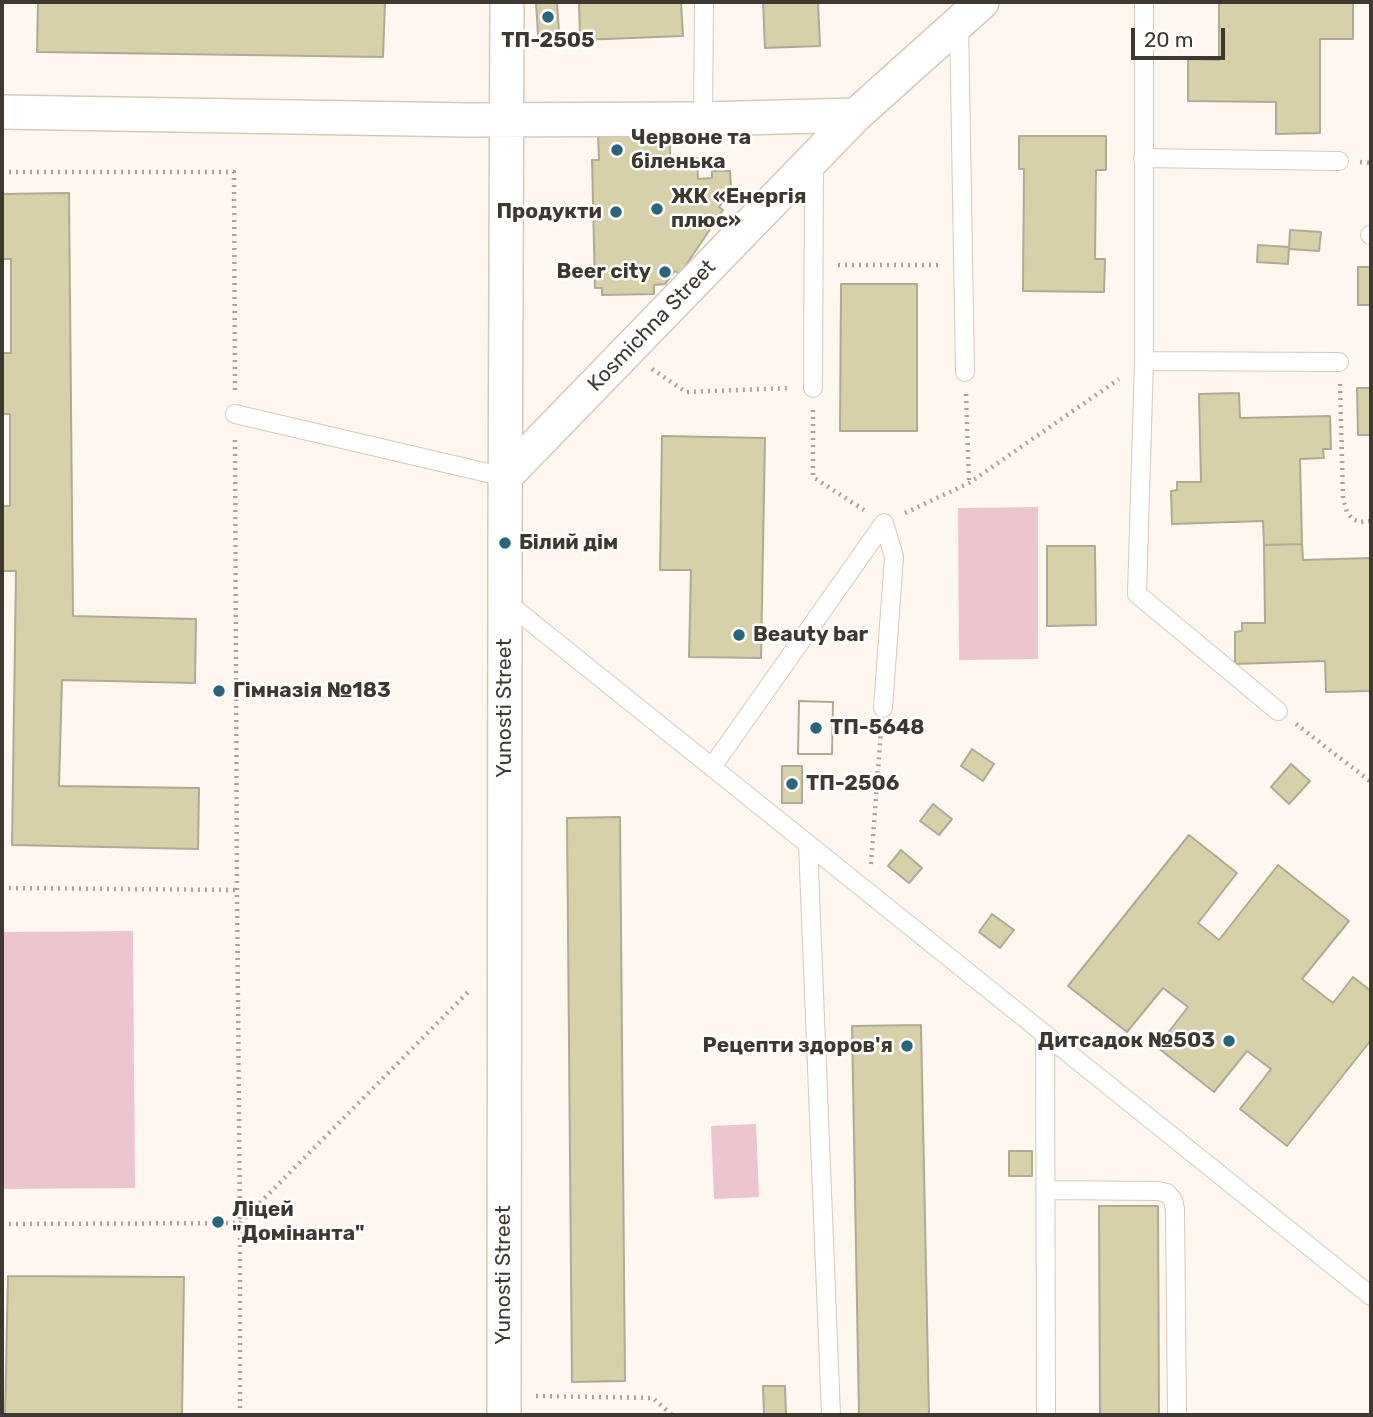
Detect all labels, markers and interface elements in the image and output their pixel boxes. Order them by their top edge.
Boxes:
marker: ТП-2505 [540,9,556,25]
scale bar [1135,14,1230,58]
text: 20 m [1144,27,1193,52]
place label: ТП-2505 [501,28,595,54]
place label: Червоне та біленька [631,125,751,175]
marker: Червоне та біленька [609,142,625,158]
place label: ЖК «Енергія плюс» [671,184,807,234]
place label: Продукти [496,199,602,225]
marker: ЖК «Енергія плюс» [649,201,665,217]
marker: Продукти [608,204,624,220]
street label: Kosmichna Street [583,255,721,397]
place label: Beer city [557,259,651,285]
marker: Beer city [657,264,673,280]
place label: Білий дім [519,530,618,556]
marker: Білий дім [497,535,513,551]
place label: Beauty bar [753,622,868,648]
marker: Beauty bar [731,627,747,643]
street label: Yunosti Street [492,638,518,778]
place label: Гімназія №183 [233,678,391,704]
marker: Гімназія №183 [211,683,227,699]
place label: ТП-5648 [830,715,925,741]
marker: ТП-5648 [808,720,824,736]
place label: ТП-2506 [806,771,899,797]
marker: ТП-2506 [784,776,800,792]
place label: Дитсадок №503 [1038,1028,1215,1054]
place label: Рецепти здоров'я [703,1033,893,1059]
marker: Дитсадок №503 [1221,1033,1237,1049]
marker: Рецепти здоров'я [899,1038,915,1054]
place label: Ліцей "Домінанта" [232,1197,365,1247]
street label: Yunosti Street [491,1205,517,1345]
marker: Ліцей "Домінанта" [210,1214,226,1230]

